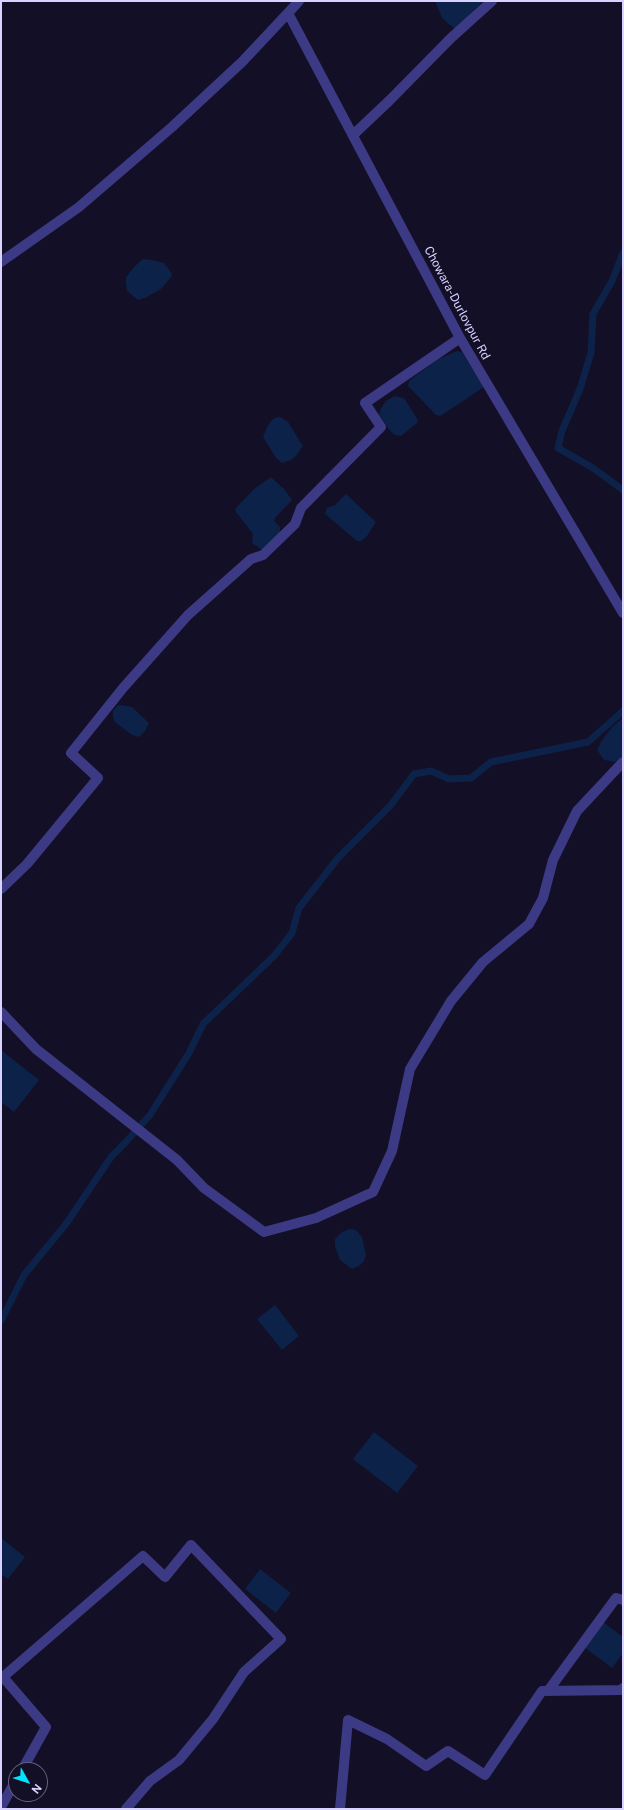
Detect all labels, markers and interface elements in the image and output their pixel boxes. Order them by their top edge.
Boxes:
street label: Chowara-Durlovpur Rd [421,244,493,362]
north arrow [8,1762,48,1802]
text: N [29,1782,44,1796]

